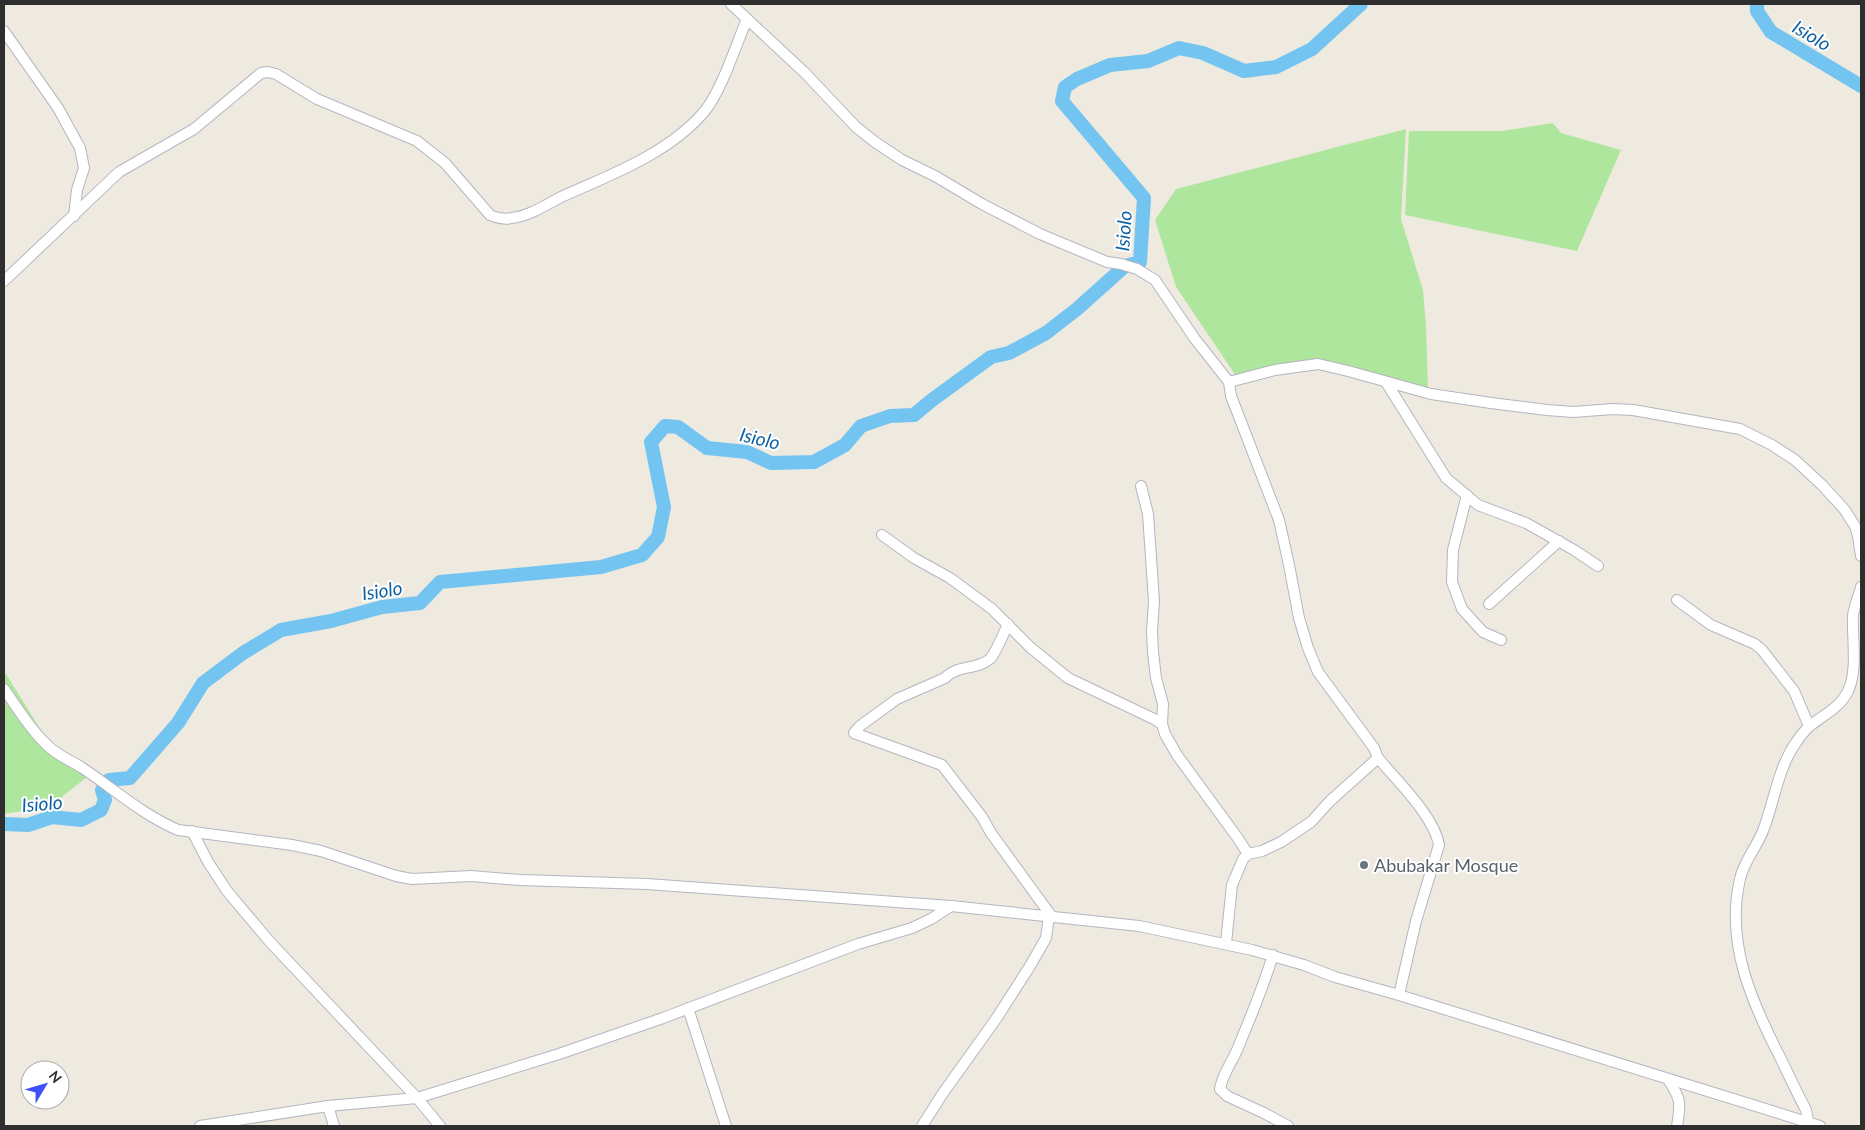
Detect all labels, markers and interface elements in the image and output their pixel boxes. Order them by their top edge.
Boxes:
water label: Isiolo [1789,15,1836,55]
water label: Isiolo [1110,210,1136,252]
water label: Isiolo [738,422,783,454]
water label: Isiolo [360,575,404,605]
water label: Isiolo [21,790,63,816]
place label: Abubakar Mosque [1374,854,1518,876]
marker: Abubakar Mosque [1358,859,1370,871]
north arrow [20,1060,70,1110]
text: N [46,1067,66,1086]

